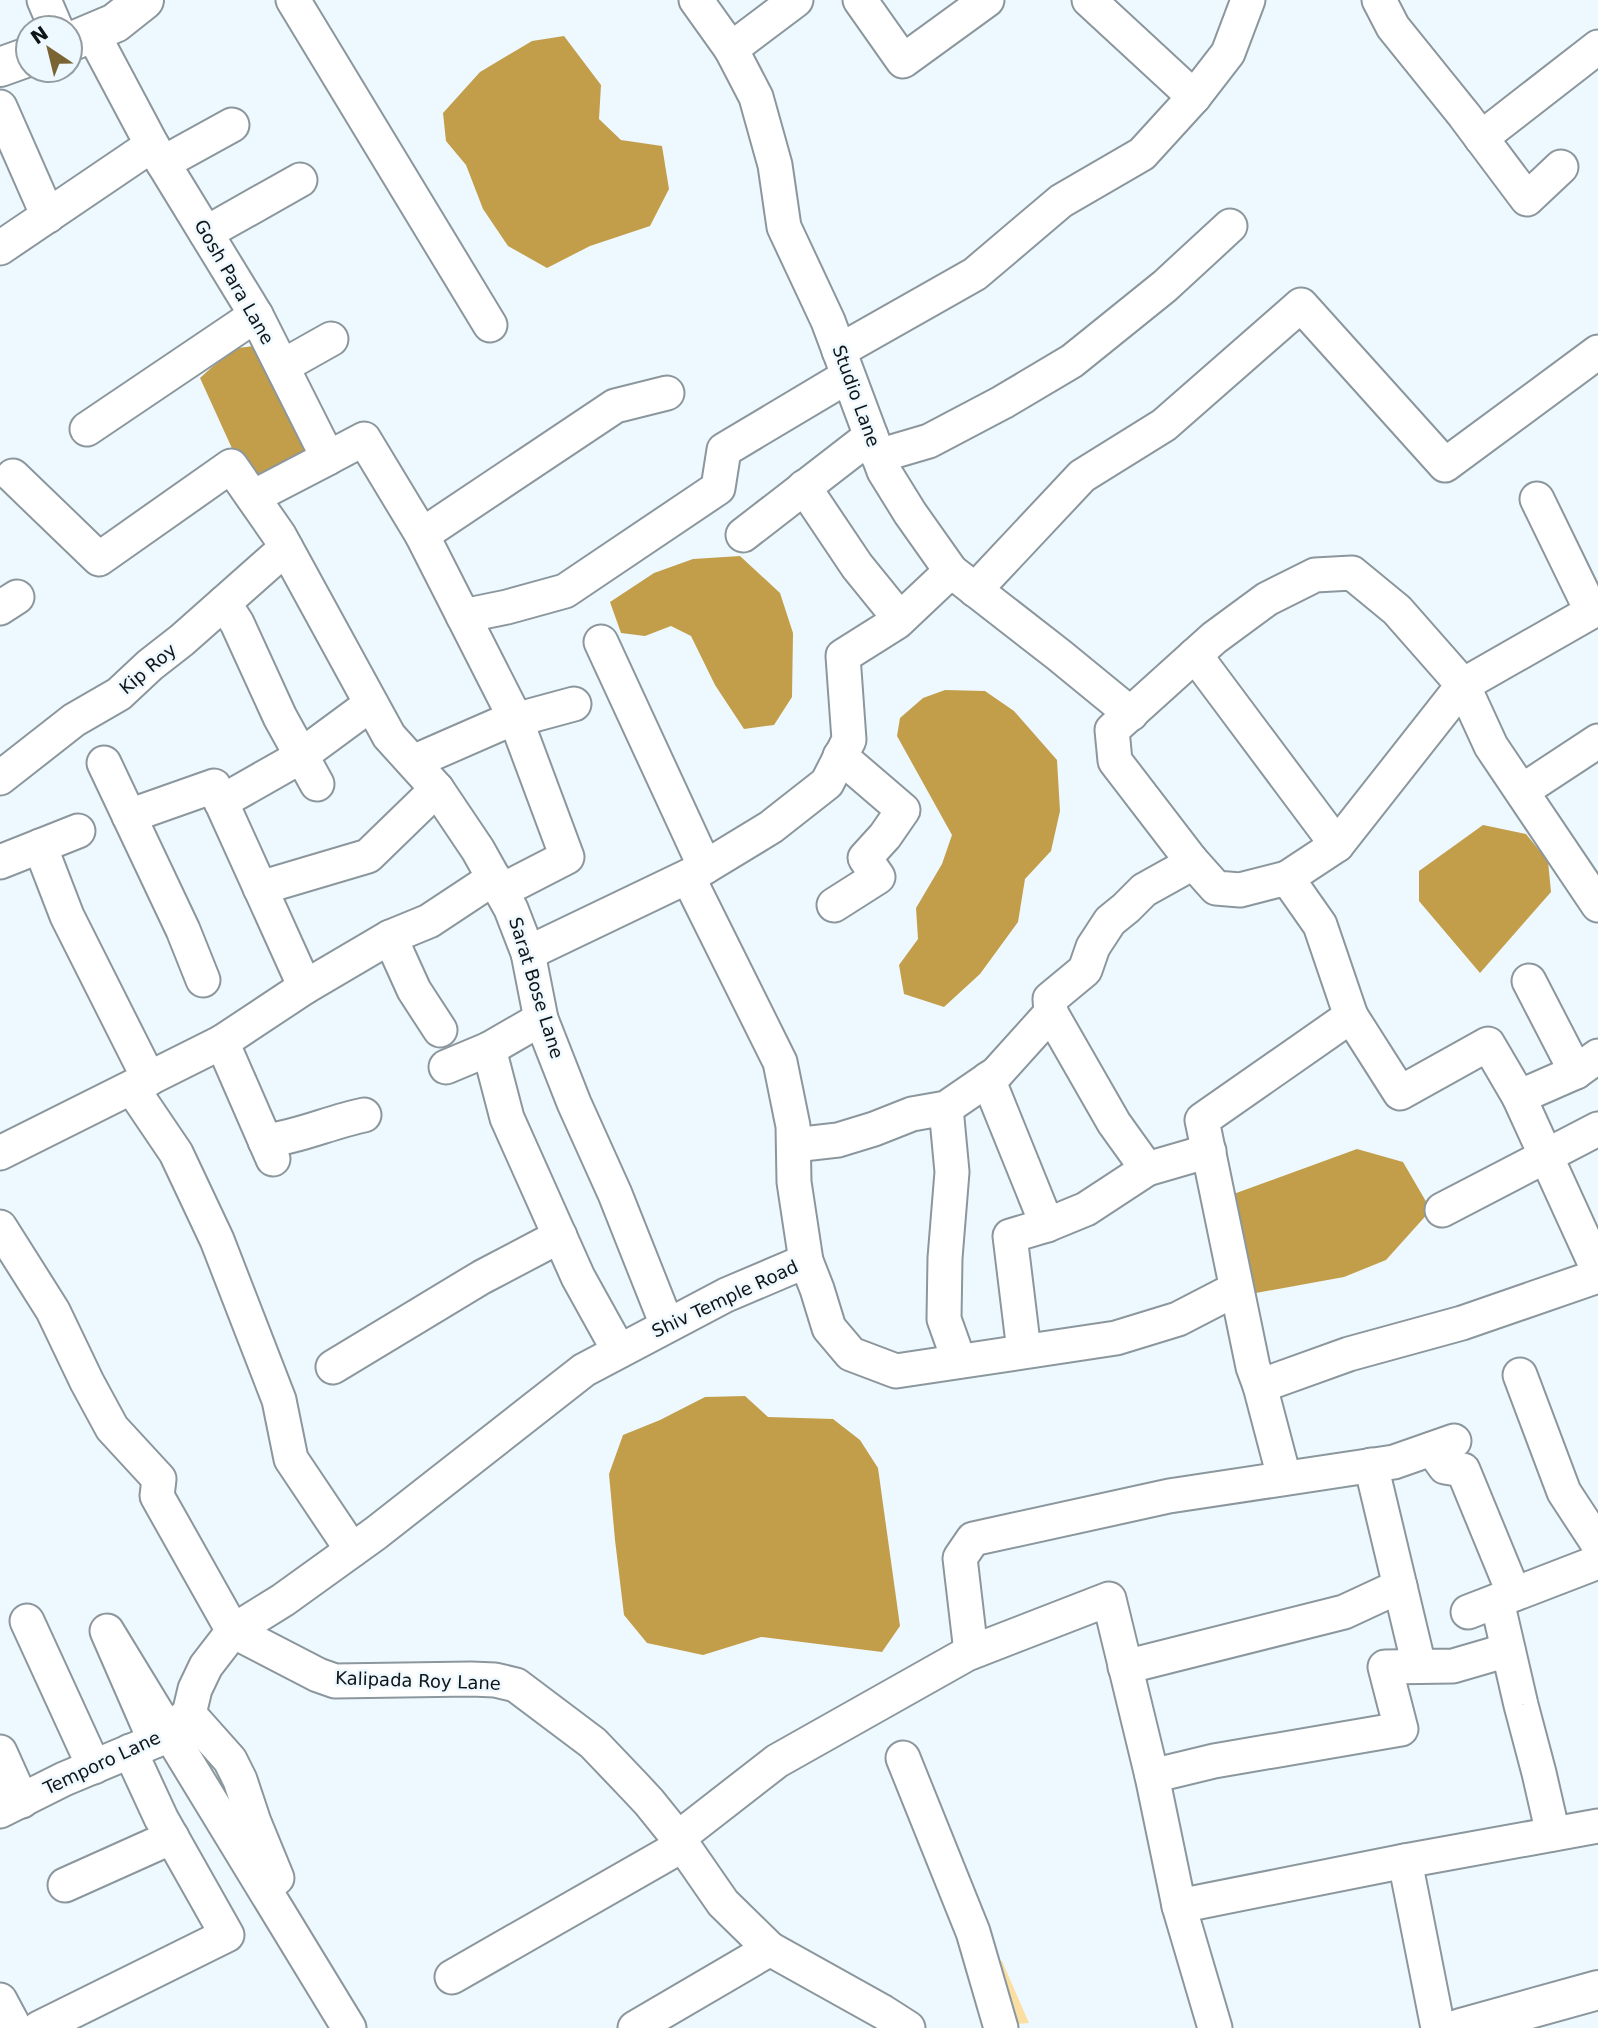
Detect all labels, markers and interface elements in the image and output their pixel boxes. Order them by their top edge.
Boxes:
north arrow [14,14,84,84]
text: N [26,22,52,49]
street label: Gosh Para Lane [190,216,279,348]
street label: Studio Lane [828,342,885,450]
street label: Kip Roy [115,639,180,698]
street label: Sarat Bose Lane [505,915,568,1061]
street label: Shiv Temple Road [648,1255,801,1342]
street label: Kalipada Roy Lane [335,1667,501,1694]
street label: Temporo Lane [39,1726,163,1799]

